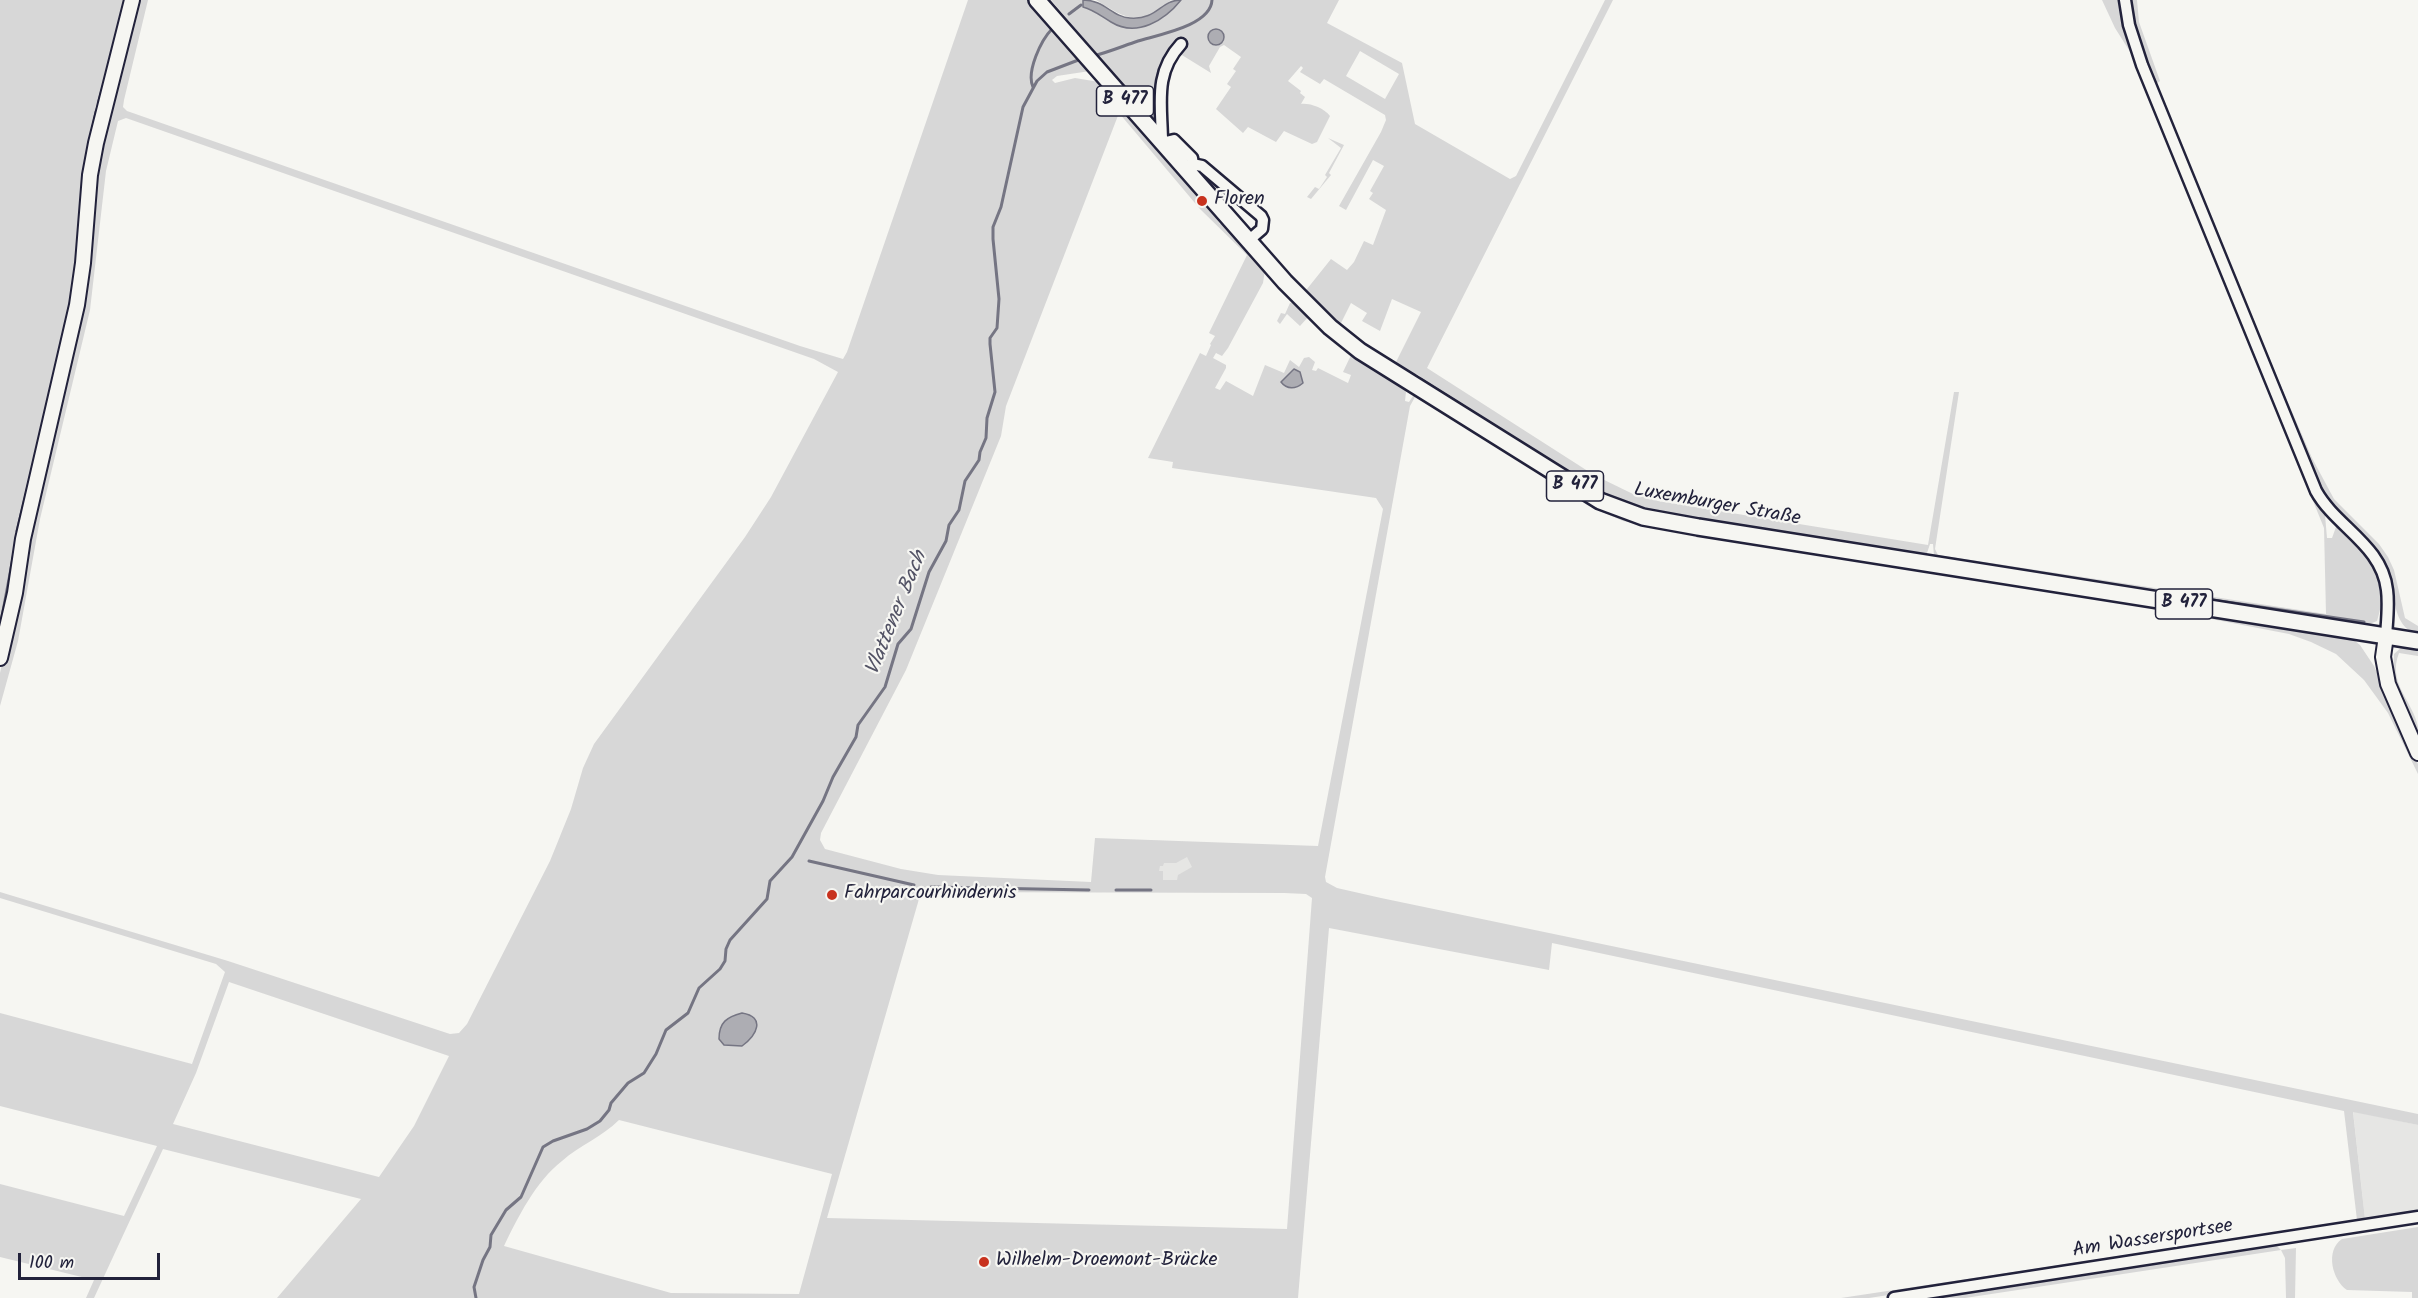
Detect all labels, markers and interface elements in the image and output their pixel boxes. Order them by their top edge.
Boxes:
road number: B 477 [1096,86,1154,116]
place label: Floren [1214,189,1265,213]
marker: Floren [1195,194,1209,208]
road number: B 477 [1546,471,1604,501]
street label: Luxemburger Straße [1632,480,1802,532]
water label: Vlattener Bach [862,548,934,680]
road number: B 477 [2156,589,2212,619]
place label: Fahrparcourhindernis [844,883,1017,907]
marker: Fahrparcourhindernis [825,888,839,902]
street label: Am Wassersportsee [2071,1215,2235,1265]
scale bar [21,1241,164,1279]
text: 100 m [29,1249,74,1278]
place label: Wilhelm-Droemont-Brücke [996,1250,1217,1274]
marker: Wilhelm-Droemont-Brücke [977,1255,991,1269]

